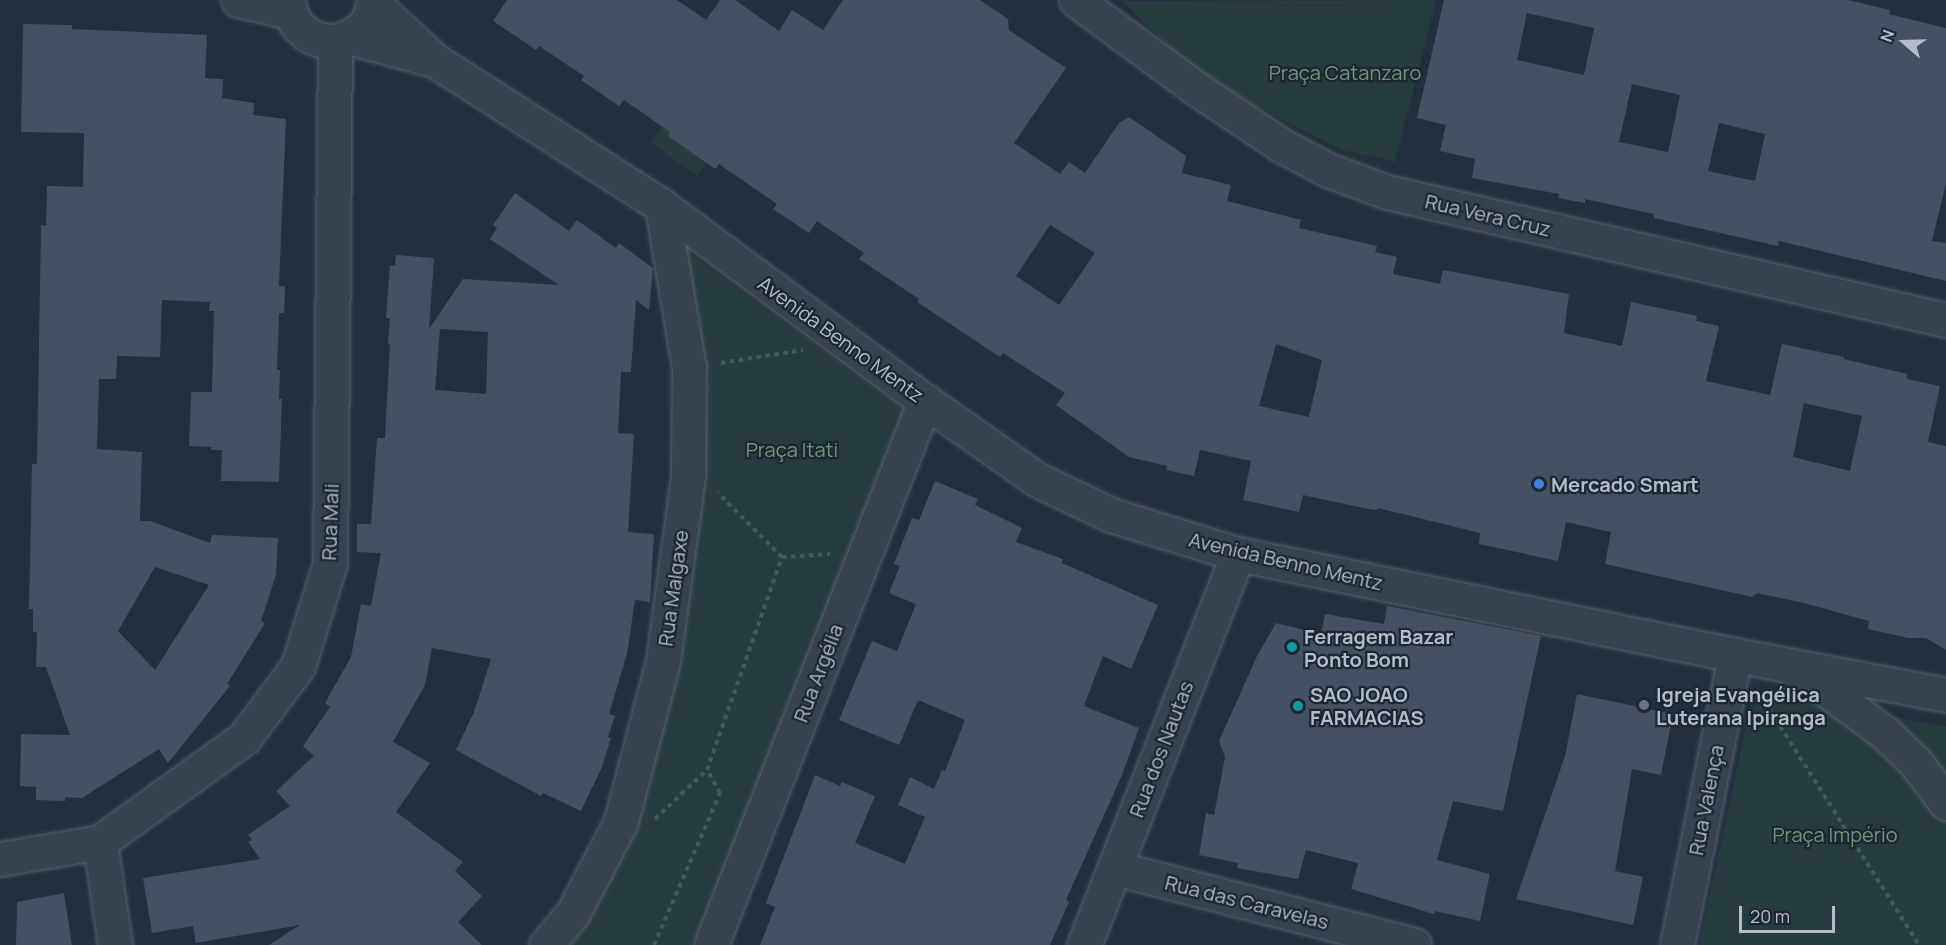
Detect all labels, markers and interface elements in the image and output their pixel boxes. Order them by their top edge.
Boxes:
north arrow [1874,12,1934,72]
text: N [1875,27,1899,45]
park label: Praça Catanzaro [1269,60,1421,84]
street label: Rua Vera Cruz [1423,189,1553,241]
street label: Avenida Benno Mentz [754,271,928,407]
park label: Praça Itati [746,437,838,461]
place label: Mercado Smart [1551,472,1699,496]
marker: Mercado Smart [1532,477,1546,491]
street label: Rua Mali [317,483,343,561]
street label: Avenida Benno Mentz [1187,527,1385,595]
street label: Rua Malgaxe [653,528,693,648]
street label: Rua Argélia [788,621,848,725]
place label: Ferragem Bazar Ponto Bom [1304,624,1453,671]
marker: Ferragem Bazar Ponto Bom [1285,640,1299,654]
street label: Rua dos Nautas [1124,677,1198,821]
place label: SAO JOAO FARMACIAS [1310,682,1424,729]
place label: Igreja Evangélica Luterana Ipiranga [1656,682,1826,729]
marker: Igreja Evangélica Luterana Ipiranga [1637,698,1651,712]
marker: SAO JOAO FARMACIAS [1291,699,1305,713]
street label: Rua Valença [1684,743,1728,857]
park label: Praça Império [1773,822,1897,846]
street label: Rua das Caravelas [1163,870,1331,934]
scale bar [1742,894,1838,932]
text: 20 m [1750,904,1790,928]

